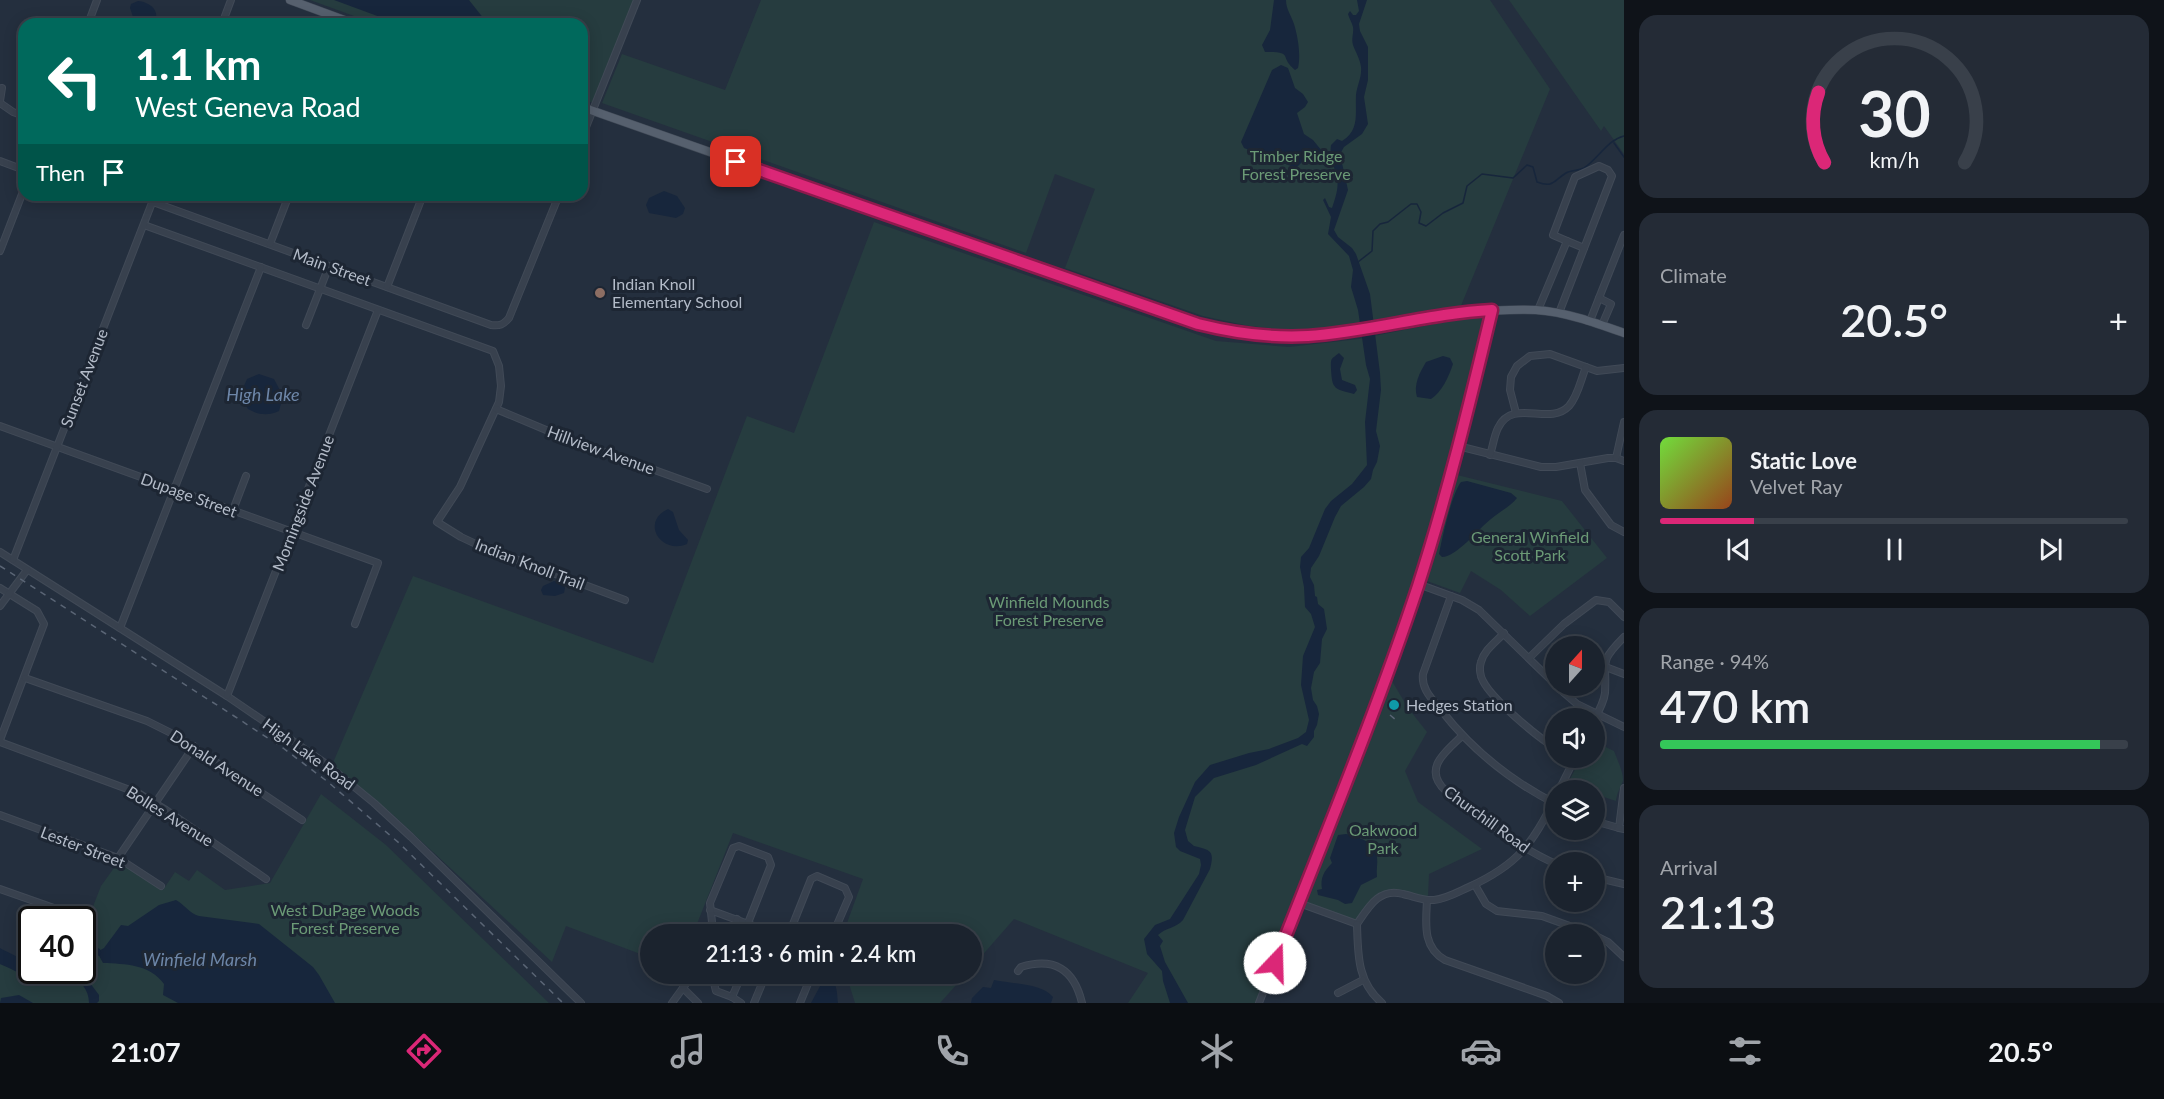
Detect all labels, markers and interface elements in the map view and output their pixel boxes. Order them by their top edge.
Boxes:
text: 1.1 km [135,39,262,89]
icon: left [36,42,114,120]
text: 30 [1858,75,1930,150]
text: West Geneva Road [135,90,361,123]
pin [710,136,761,187]
icon: arrive [719,145,752,178]
park label: Timber Ridge Forest Preserve [1241,146,1351,183]
text: km/h [1869,148,1919,174]
icon: arrive [97,156,130,189]
text: Then [36,159,85,186]
street label: Main Street [291,244,374,289]
text: Climate [1660,263,1727,287]
place label: Indian Knoll Elementary School [612,274,742,311]
marker: Indian Knoll Elementary School [593,286,607,300]
text: 20.5° [1840,293,1948,347]
text: − [1660,300,1679,340]
text: + [2109,300,2128,340]
street label: Sunset Avenue [56,326,111,430]
water label: High Lake [226,383,300,405]
street label: Hillview Avenue [545,421,657,478]
street label: Morningside Avenue [268,432,337,574]
text: Static Love [1750,447,1857,474]
street label: Dupage Street [139,468,240,521]
text: Velvet Ray [1750,474,1843,498]
park label: General Winfield Scott Park [1471,527,1589,564]
icon: previous [1722,533,1755,566]
icon: pause [1878,533,1911,566]
icon: next [2034,533,2067,566]
street label: Indian Knoll Trail [473,534,588,593]
park label: Winfield Mounds Forest Preserve [988,592,1110,629]
north arrow [1545,636,1605,696]
map controls [1545,636,1605,984]
text: Range · 94% [1660,649,1769,673]
text: 470 km [1660,679,1810,733]
place label: Hedges Station [1406,695,1513,714]
marker: Hedges Station [1387,698,1401,712]
button: sound [1545,708,1605,768]
street label: High Lake Road [260,714,359,793]
street label: Donald Avenue [167,725,267,800]
button: layers [1545,780,1605,840]
street label: Bolles Avenue [123,781,217,850]
street label: Churchill Road [1441,781,1534,856]
park label: Oakwood Park [1349,820,1417,857]
street label: Lester Street [38,822,128,871]
button: + [1545,852,1605,912]
text: Arrival [1660,855,1718,879]
text: 21:13 [1660,885,1776,939]
park label: West DuPage Woods Forest Preserve [270,900,420,937]
speed limit sign: 40 [18,906,96,984]
button: − [1545,924,1605,984]
position arrow [1243,931,1307,995]
text: 21:13 · 6 min · 2.4 km [706,940,916,967]
water label: Winfield Marsh [143,948,257,970]
icon: directions [403,1030,445,1072]
icon: music [667,1030,709,1072]
icon: phone [931,1030,973,1072]
icon: climate [1196,1030,1238,1072]
icon: car [1460,1030,1502,1072]
icon: filters [1724,1030,1766,1072]
text: 21:07 [111,1035,181,1068]
text: 20.5° [1988,1035,2053,1068]

